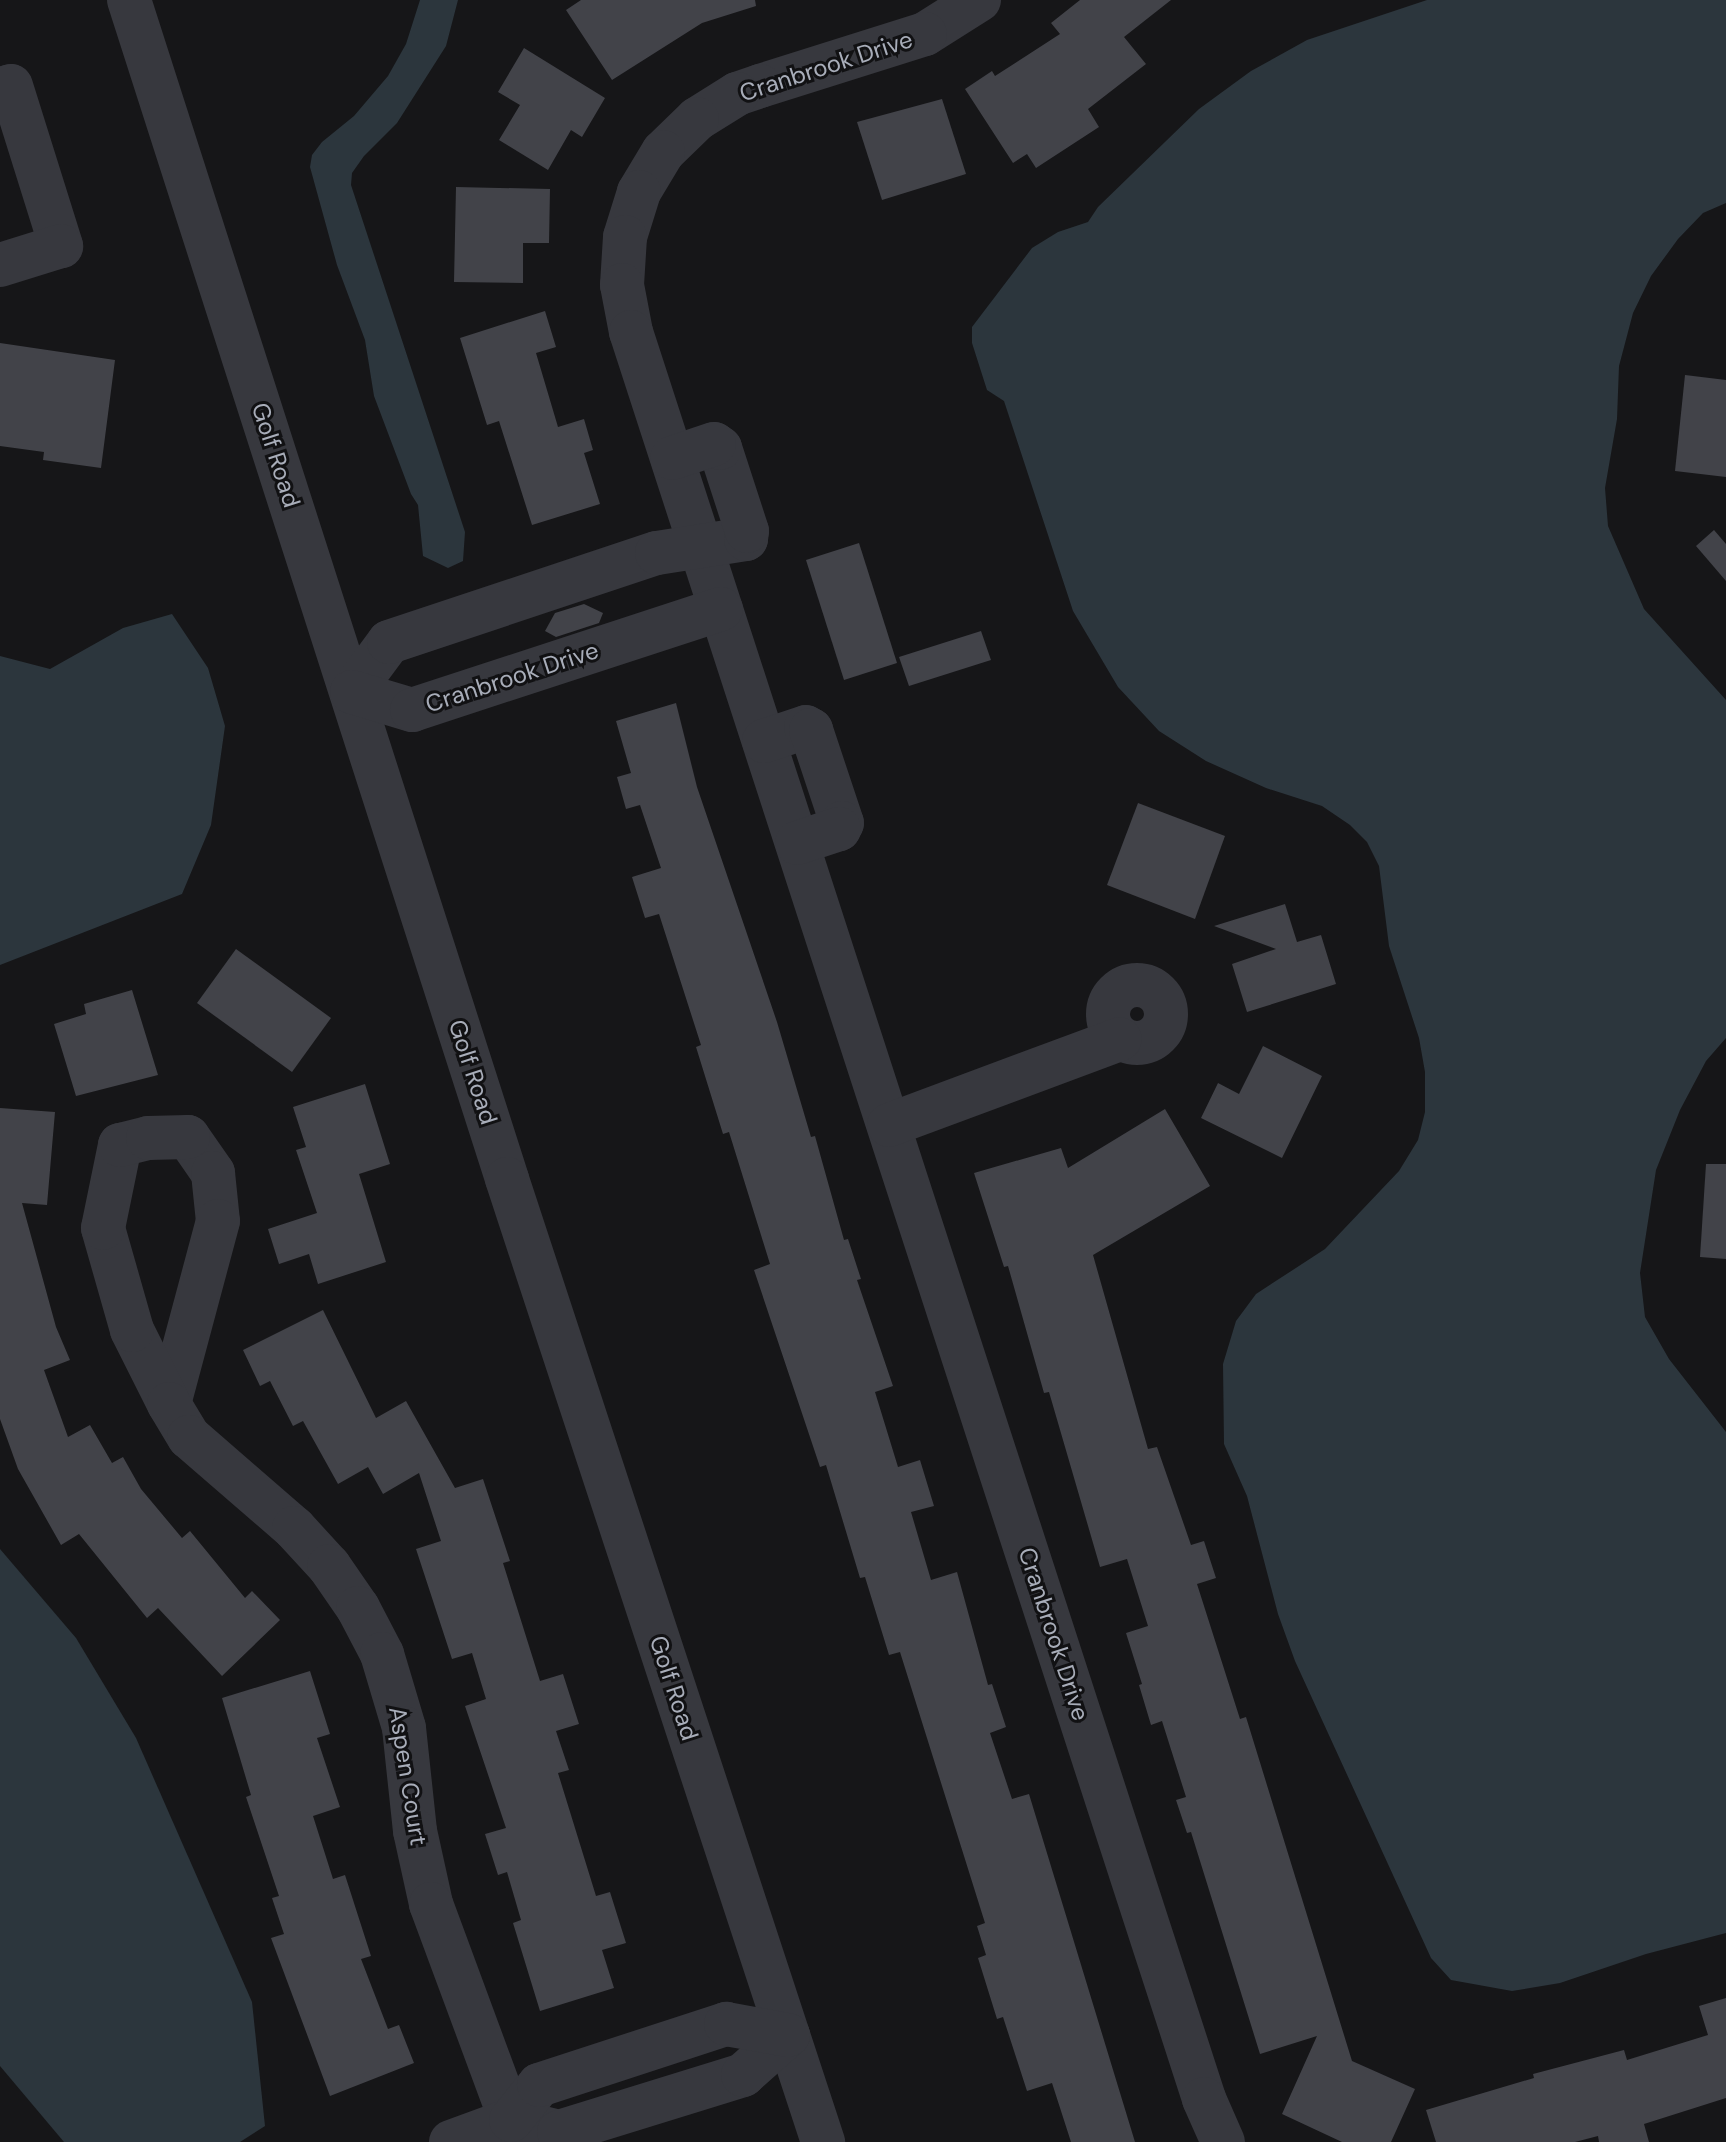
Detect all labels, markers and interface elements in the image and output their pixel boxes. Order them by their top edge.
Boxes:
street label: Cranbrook Drive [736,24,916,108]
street label: Golf Road [246,399,306,511]
street label: Cranbrook Drive [422,635,602,719]
street label: Golf Road [443,1016,503,1128]
street label: Cranbrook Drive [1012,1544,1096,1724]
street label: Golf Road [644,1632,704,1744]
street label: Aspen Court [383,1704,433,1848]

